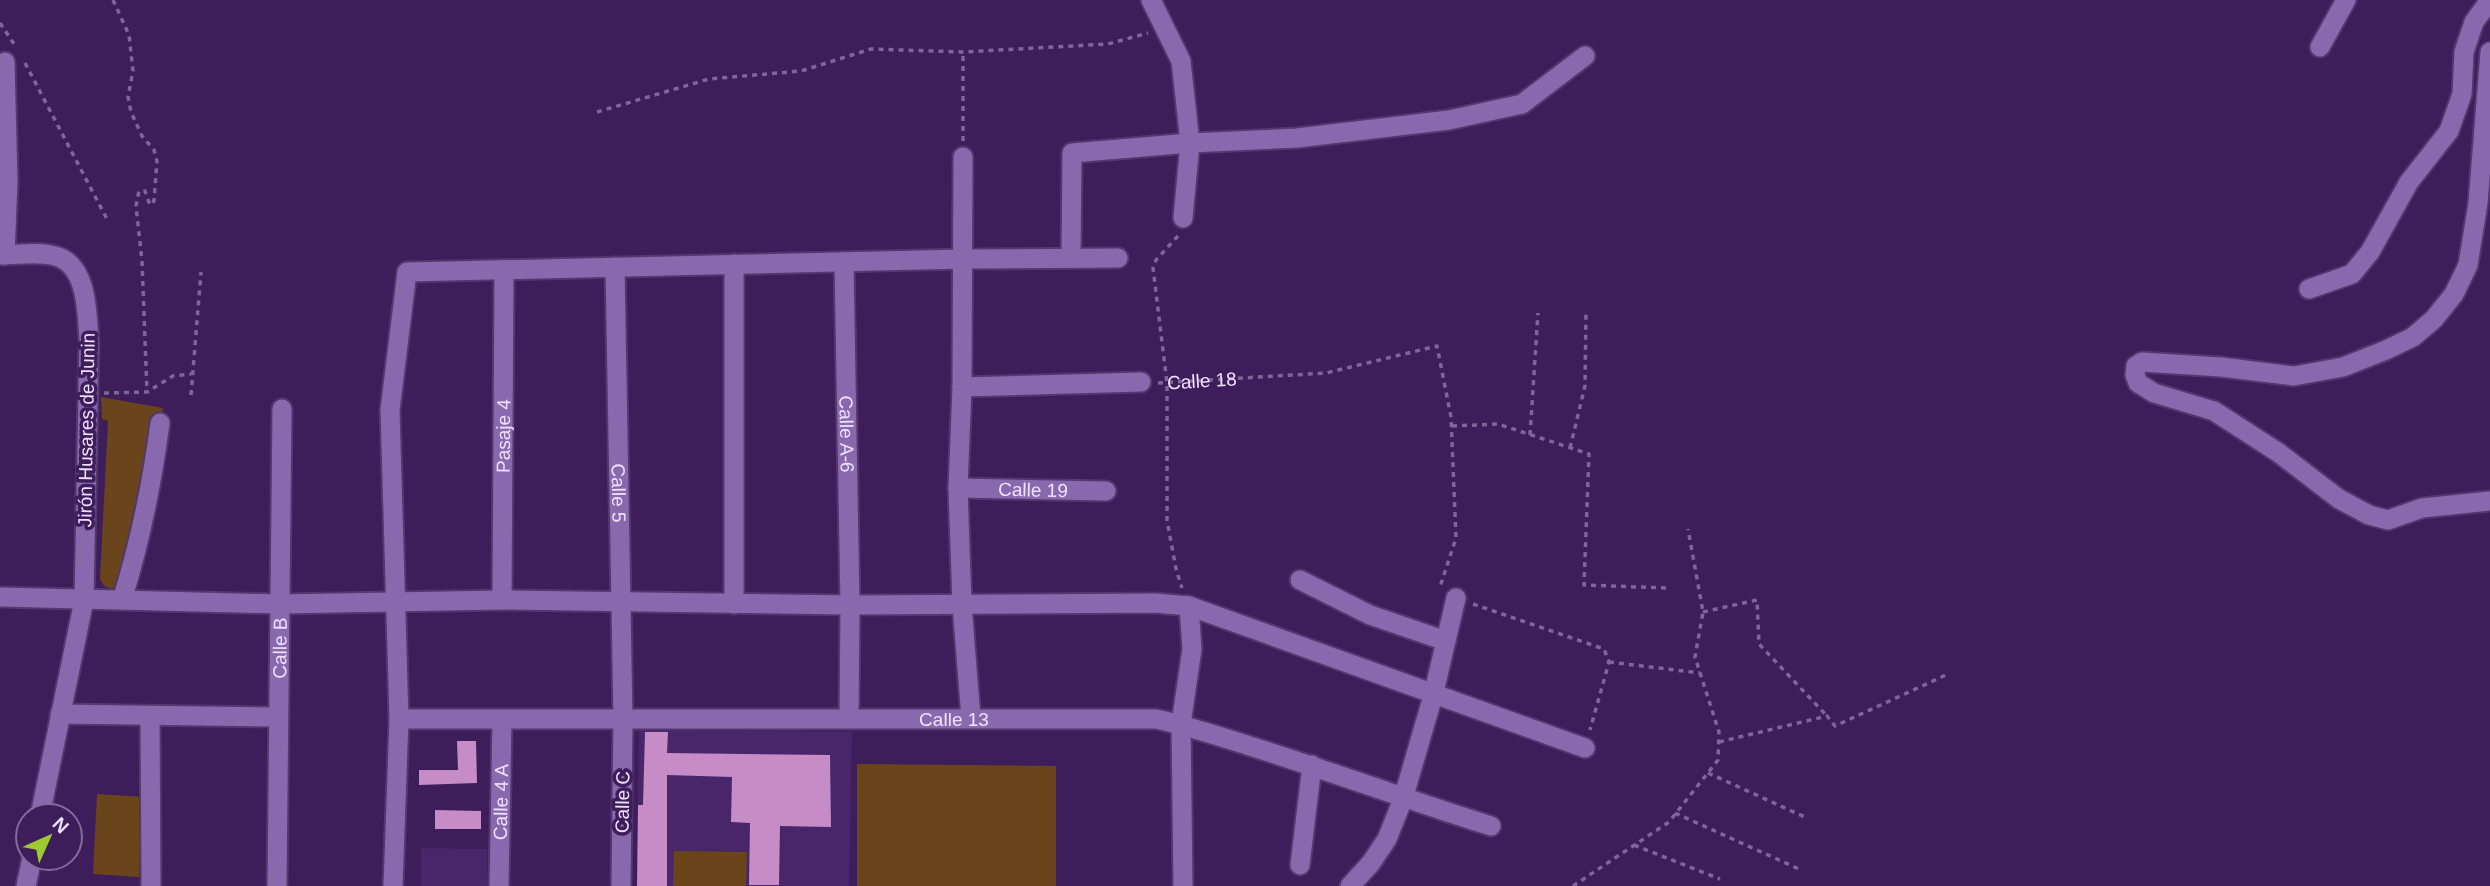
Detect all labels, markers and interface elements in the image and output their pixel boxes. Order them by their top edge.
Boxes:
street label: Jirón Husares de Junin [74,333,99,527]
street label: Calle 18 [1166,368,1237,393]
street label: Calle A-6 [835,395,858,473]
street label: Pasaje 4 [493,399,514,473]
street label: Calle 5 [607,463,630,523]
street label: Calle 19 [998,479,1068,501]
street label: Calle B [269,617,291,679]
street label: Calle 13 [919,709,989,730]
street label: Calle 4 A [490,763,512,840]
street label: Calle C [611,771,634,833]
north arrow [14,802,84,872]
text: N [48,813,73,838]

